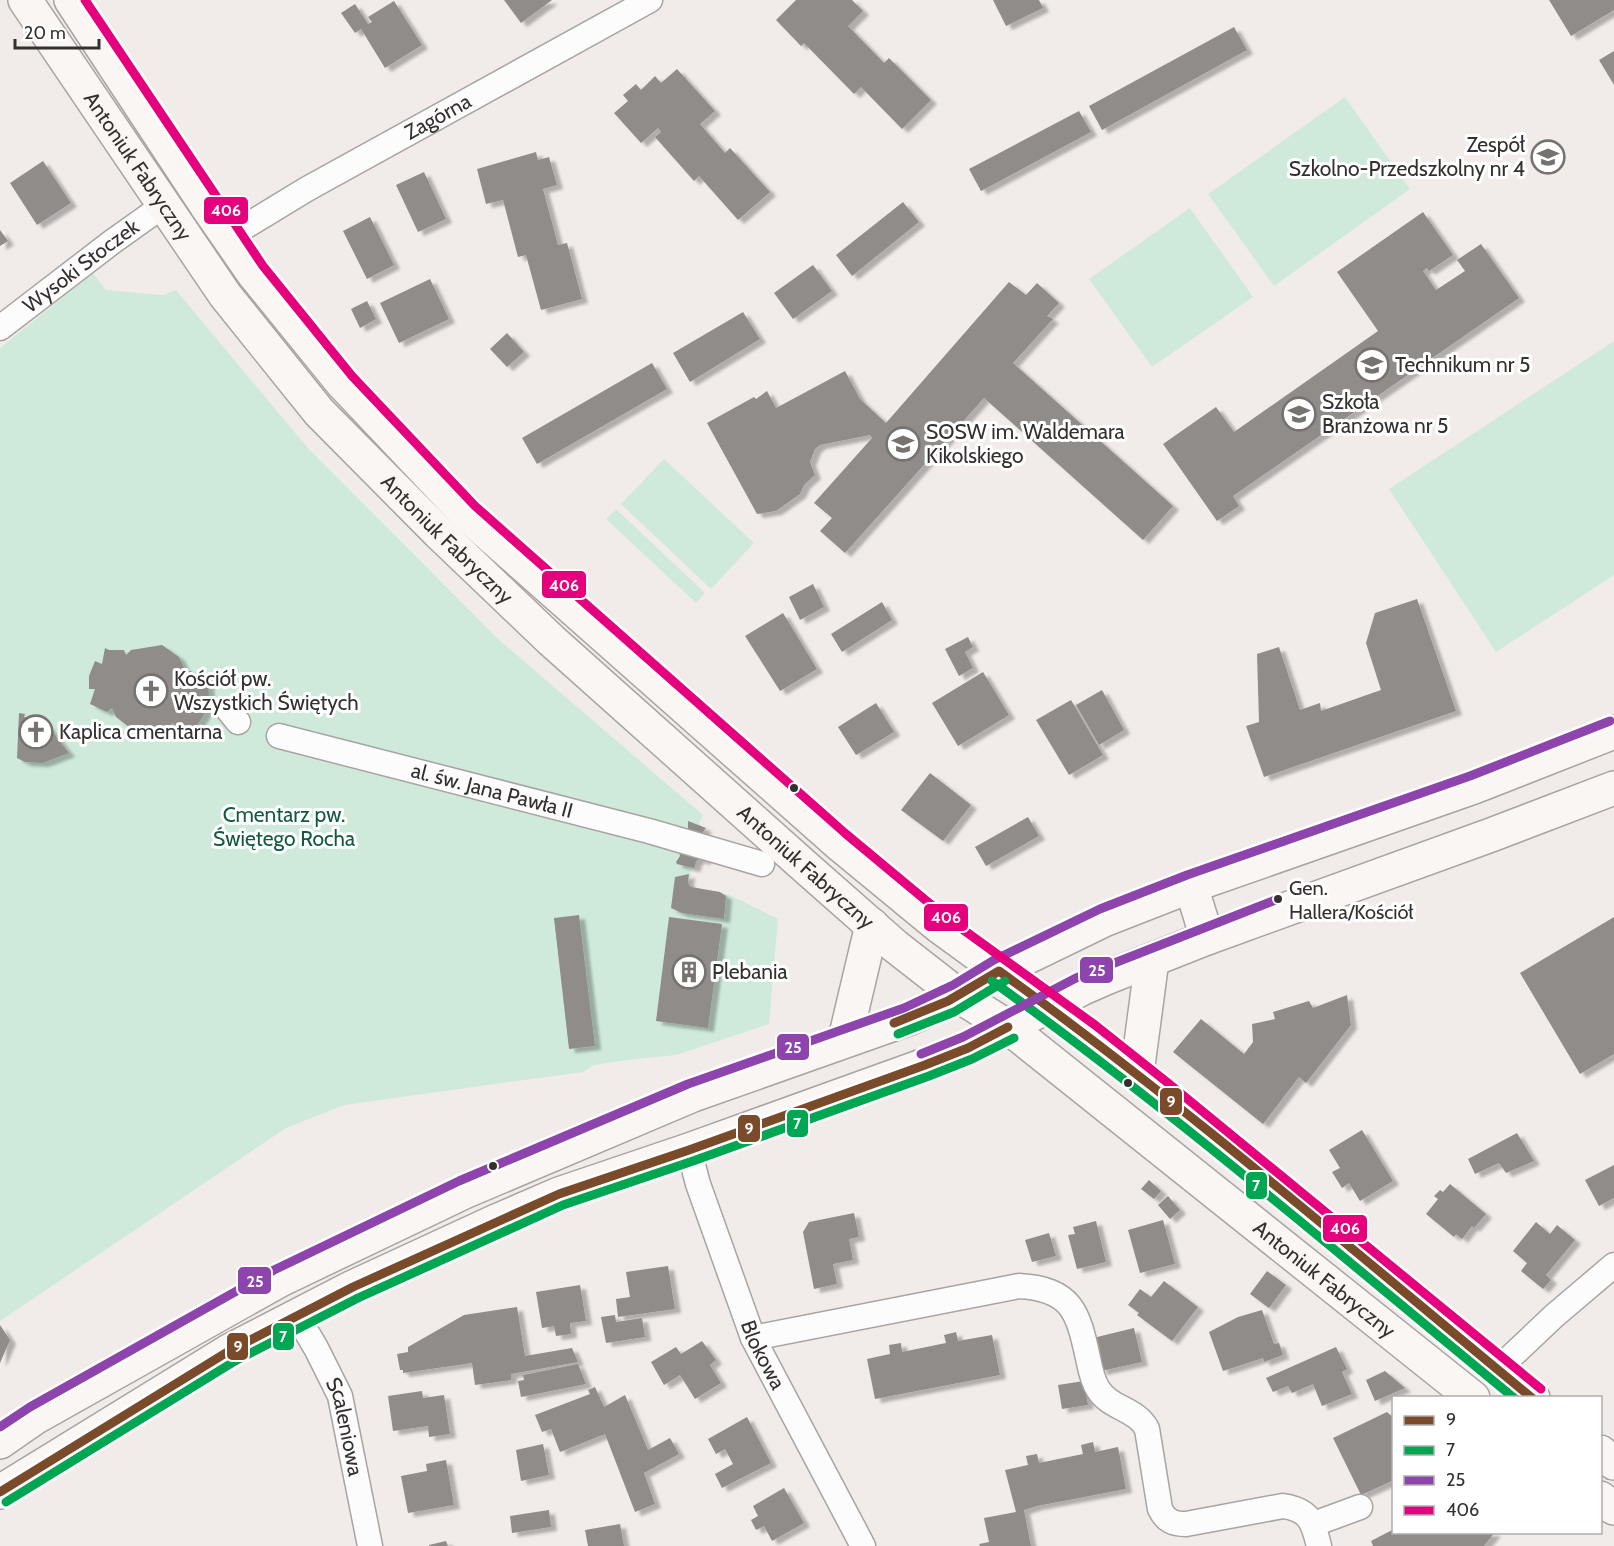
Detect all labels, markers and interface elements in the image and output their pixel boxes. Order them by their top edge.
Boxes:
scale bar [15,12,99,50]
text: 20 m [24,22,66,44]
street label: Antoniuk Fabryczny [79,87,198,246]
street label: Zagórna [400,88,475,145]
place label: Zespół Szkolno-Przedszkolny nr 4 [1289,132,1525,181]
school or university icon: Zespół Szkolno-Przedszkolny nr 4 [1530,139,1566,175]
line badge: 406 [203,196,249,225]
text: 406 [211,201,241,220]
street label: Wysoki Stoczek [18,214,144,318]
school or university icon: Technikum nr 5 [1354,347,1390,383]
place label: Technikum nr 5 [1395,352,1530,377]
place label: Szkoła Branżowa nr 5 [1322,389,1448,438]
school or university icon: Szkoła Branżowa nr 5 [1281,396,1317,432]
place label: SOSW im. Waldemara Kikolskiego [926,419,1125,468]
school or university icon: SOSW im. Waldemara Kikolskiego [885,426,921,462]
street label: Antoniuk Fabryczny [376,469,519,609]
line badge: 406 [541,570,587,599]
text: 406 [549,576,579,595]
place label: Kościół pw. Wszystkich Świętych [174,666,359,715]
church icon: Kościół pw. Wszystkich Świętych [133,673,169,709]
church icon: Kaplica cmentarna [18,714,54,750]
place label: Kaplica cmentarna [59,719,222,744]
street label: al. św. Jana Pawła II [409,757,576,823]
unlabelled marker [788,782,800,794]
street label: Antoniuk Fabryczny [732,799,880,934]
park label: Cmentarz pw. Świętego Rocha [213,802,355,851]
place label: Gen. Hallera/Kościół [1289,876,1414,924]
marker: Gen. Hallera/Kościół [1272,893,1284,905]
line badge: 406 [923,903,969,932]
text: 406 [931,908,961,927]
building icon: Plebania [671,954,707,990]
line badge: 25 [1079,956,1114,984]
place label: Plebania [712,959,788,984]
text: 25 [1088,961,1106,980]
line badge: 25 [776,1033,810,1061]
text: 25 [784,1038,802,1057]
unlabelled marker [1122,1077,1134,1089]
line badge: 9 [1159,1087,1183,1116]
text: 9 [1167,1092,1176,1111]
line badge: 7 [786,1109,809,1138]
line badge: 9 [737,1114,761,1143]
text: 7 [793,1114,802,1133]
text: 9 [745,1119,754,1138]
unlabelled marker [487,1160,499,1172]
line badge: 7 [1245,1171,1268,1200]
text: 7 [1252,1176,1261,1195]
line badge: 406 [1322,1214,1368,1243]
street label: Antoniuk Fabryczny [1249,1215,1401,1343]
text: 406 [1330,1219,1360,1238]
line badge: 25 [237,1266,272,1295]
text: 25 [246,1272,264,1291]
street label: Blokowa [736,1317,791,1394]
line badge: 7 [272,1322,295,1351]
text: 7 [279,1327,288,1346]
line badge: 9 [226,1332,249,1361]
text: 9 [234,1337,243,1356]
street label: Scaleniowa [321,1373,369,1478]
legend [1392,1396,1602,1534]
text: 9 [1446,1409,1456,1431]
text: 7 [1446,1439,1455,1461]
text: 25 [1446,1469,1465,1491]
text: 406 [1446,1499,1479,1521]

